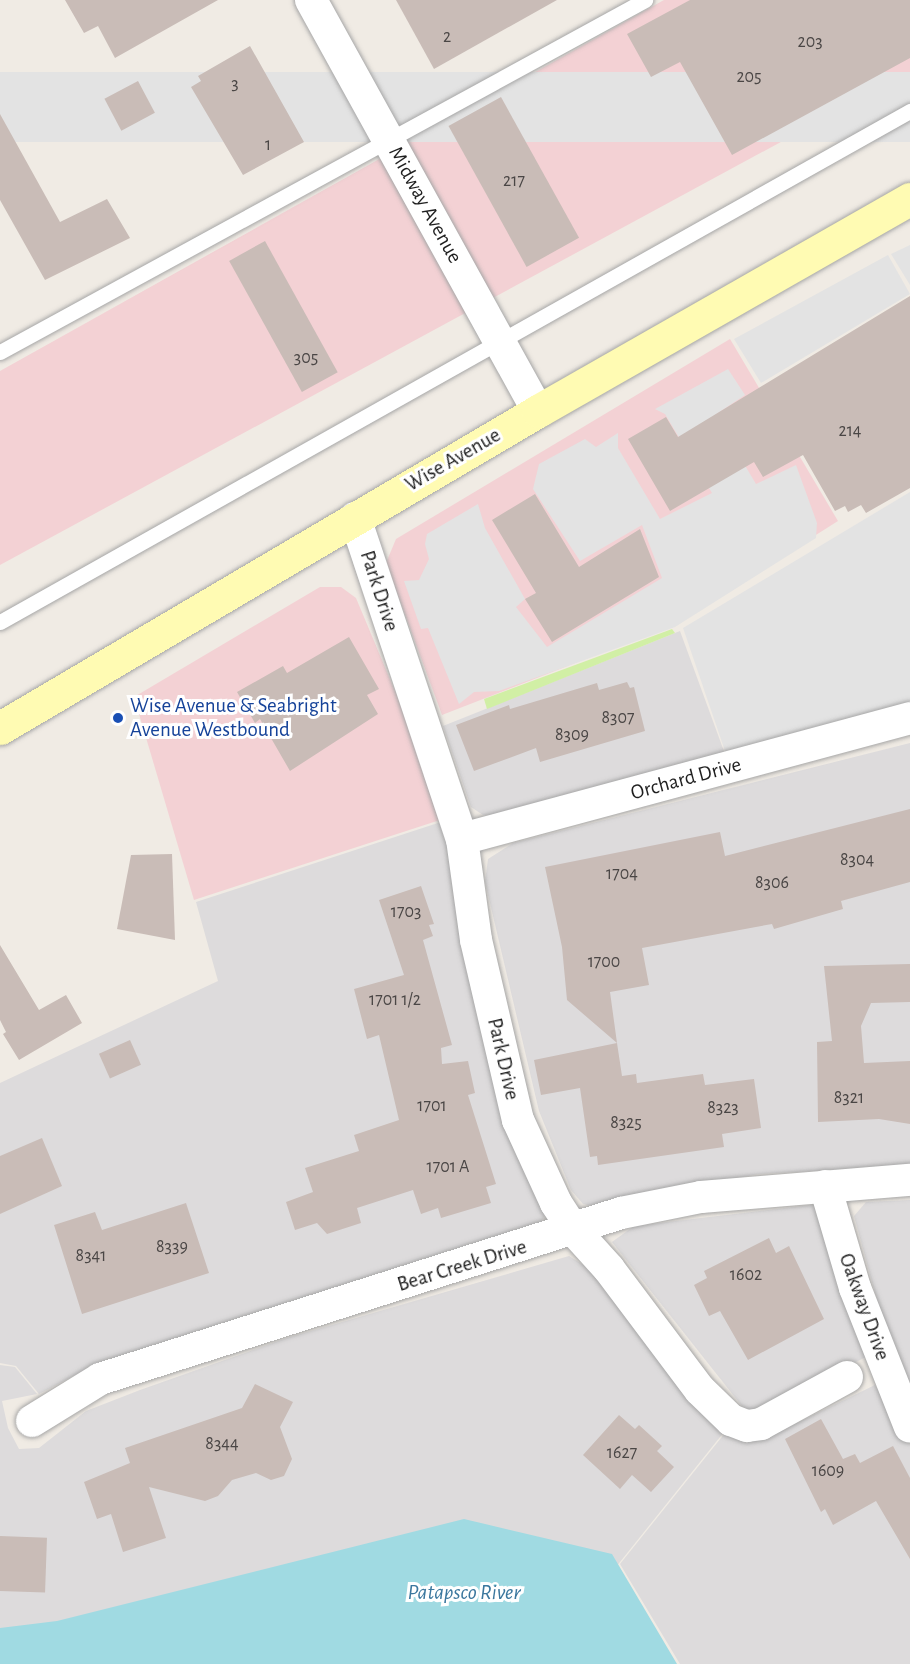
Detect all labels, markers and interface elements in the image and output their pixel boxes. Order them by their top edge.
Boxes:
house number: 2 [443,26,451,48]
house number: 203 [797,31,823,53]
house number: 205 [736,66,762,88]
house number: 3 [231,73,239,95]
house number: 1 [265,134,271,156]
street label: Midway Avenue [383,142,467,268]
house number: 217 [503,170,525,192]
house number: 305 [294,347,318,369]
house number: 214 [838,420,862,442]
street label: Wise Avenue [401,423,505,497]
street label: Park Drive [354,547,404,635]
place label: Wise Avenue & Seabright Avenue Westbound [130,693,337,743]
house number: 8307 [602,707,634,729]
marker: Wise Avenue & Seabright Avenue Westbound [111,711,125,725]
house number: 8309 [555,724,589,746]
street label: Orchard Drive [628,752,744,806]
house number: 8304 [840,849,874,871]
house number: 1704 [606,863,638,885]
house number: 8306 [755,872,789,894]
house number: 1703 [391,901,421,923]
house number: 1700 [588,951,620,973]
house number: 1701 1/2 [369,989,421,1011]
street label: Park Drive [481,1016,525,1102]
house number: 8321 [834,1087,864,1109]
house number: 1701 [417,1095,447,1117]
house number: 8323 [707,1097,739,1119]
house number: 8325 [610,1112,642,1134]
house number: 1701 A [427,1156,469,1178]
street label: Bear Creek Drive [394,1234,530,1298]
house number: 8339 [156,1236,188,1258]
house number: 8341 [76,1245,106,1267]
street label: Oakway Drive [833,1250,895,1364]
house number: 1602 [730,1264,762,1286]
house number: 8344 [205,1433,239,1455]
house number: 1627 [607,1442,637,1464]
house number: 1609 [812,1460,844,1482]
water label: Patapsco River [407,1580,521,1606]

